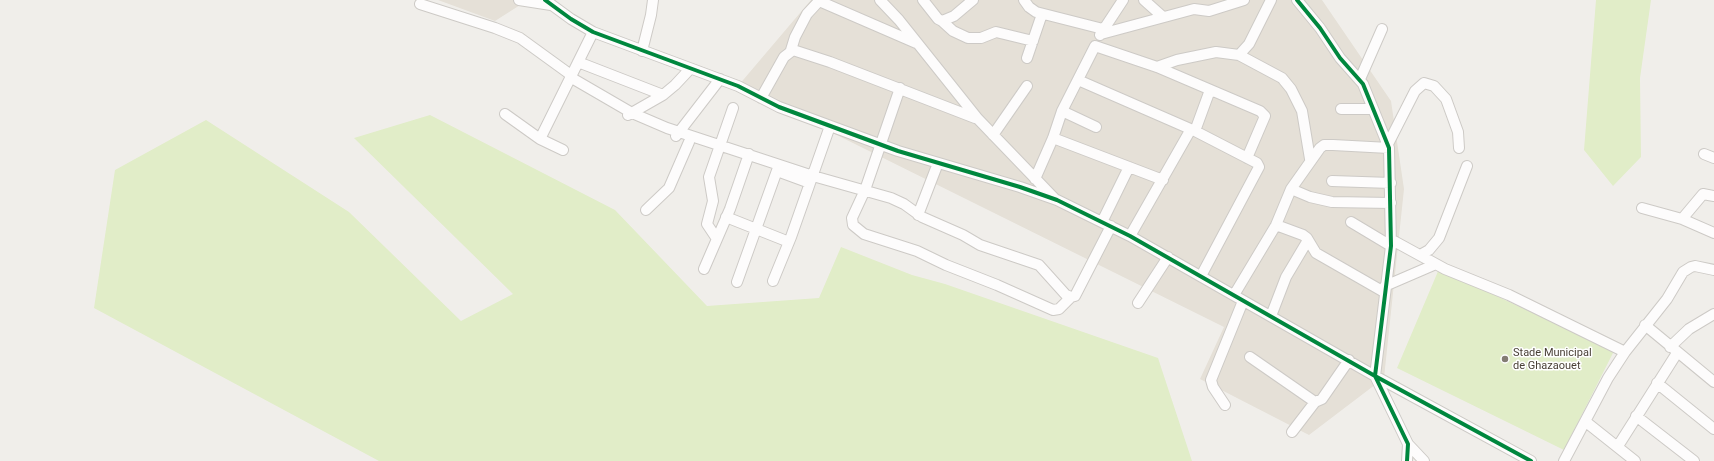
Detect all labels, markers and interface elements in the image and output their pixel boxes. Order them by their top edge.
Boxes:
place label: Stade Municipal de Ghazaouet [1513,346,1592,372]
marker: Stade Municipal de Ghazaouet [1500,354,1510,364]

